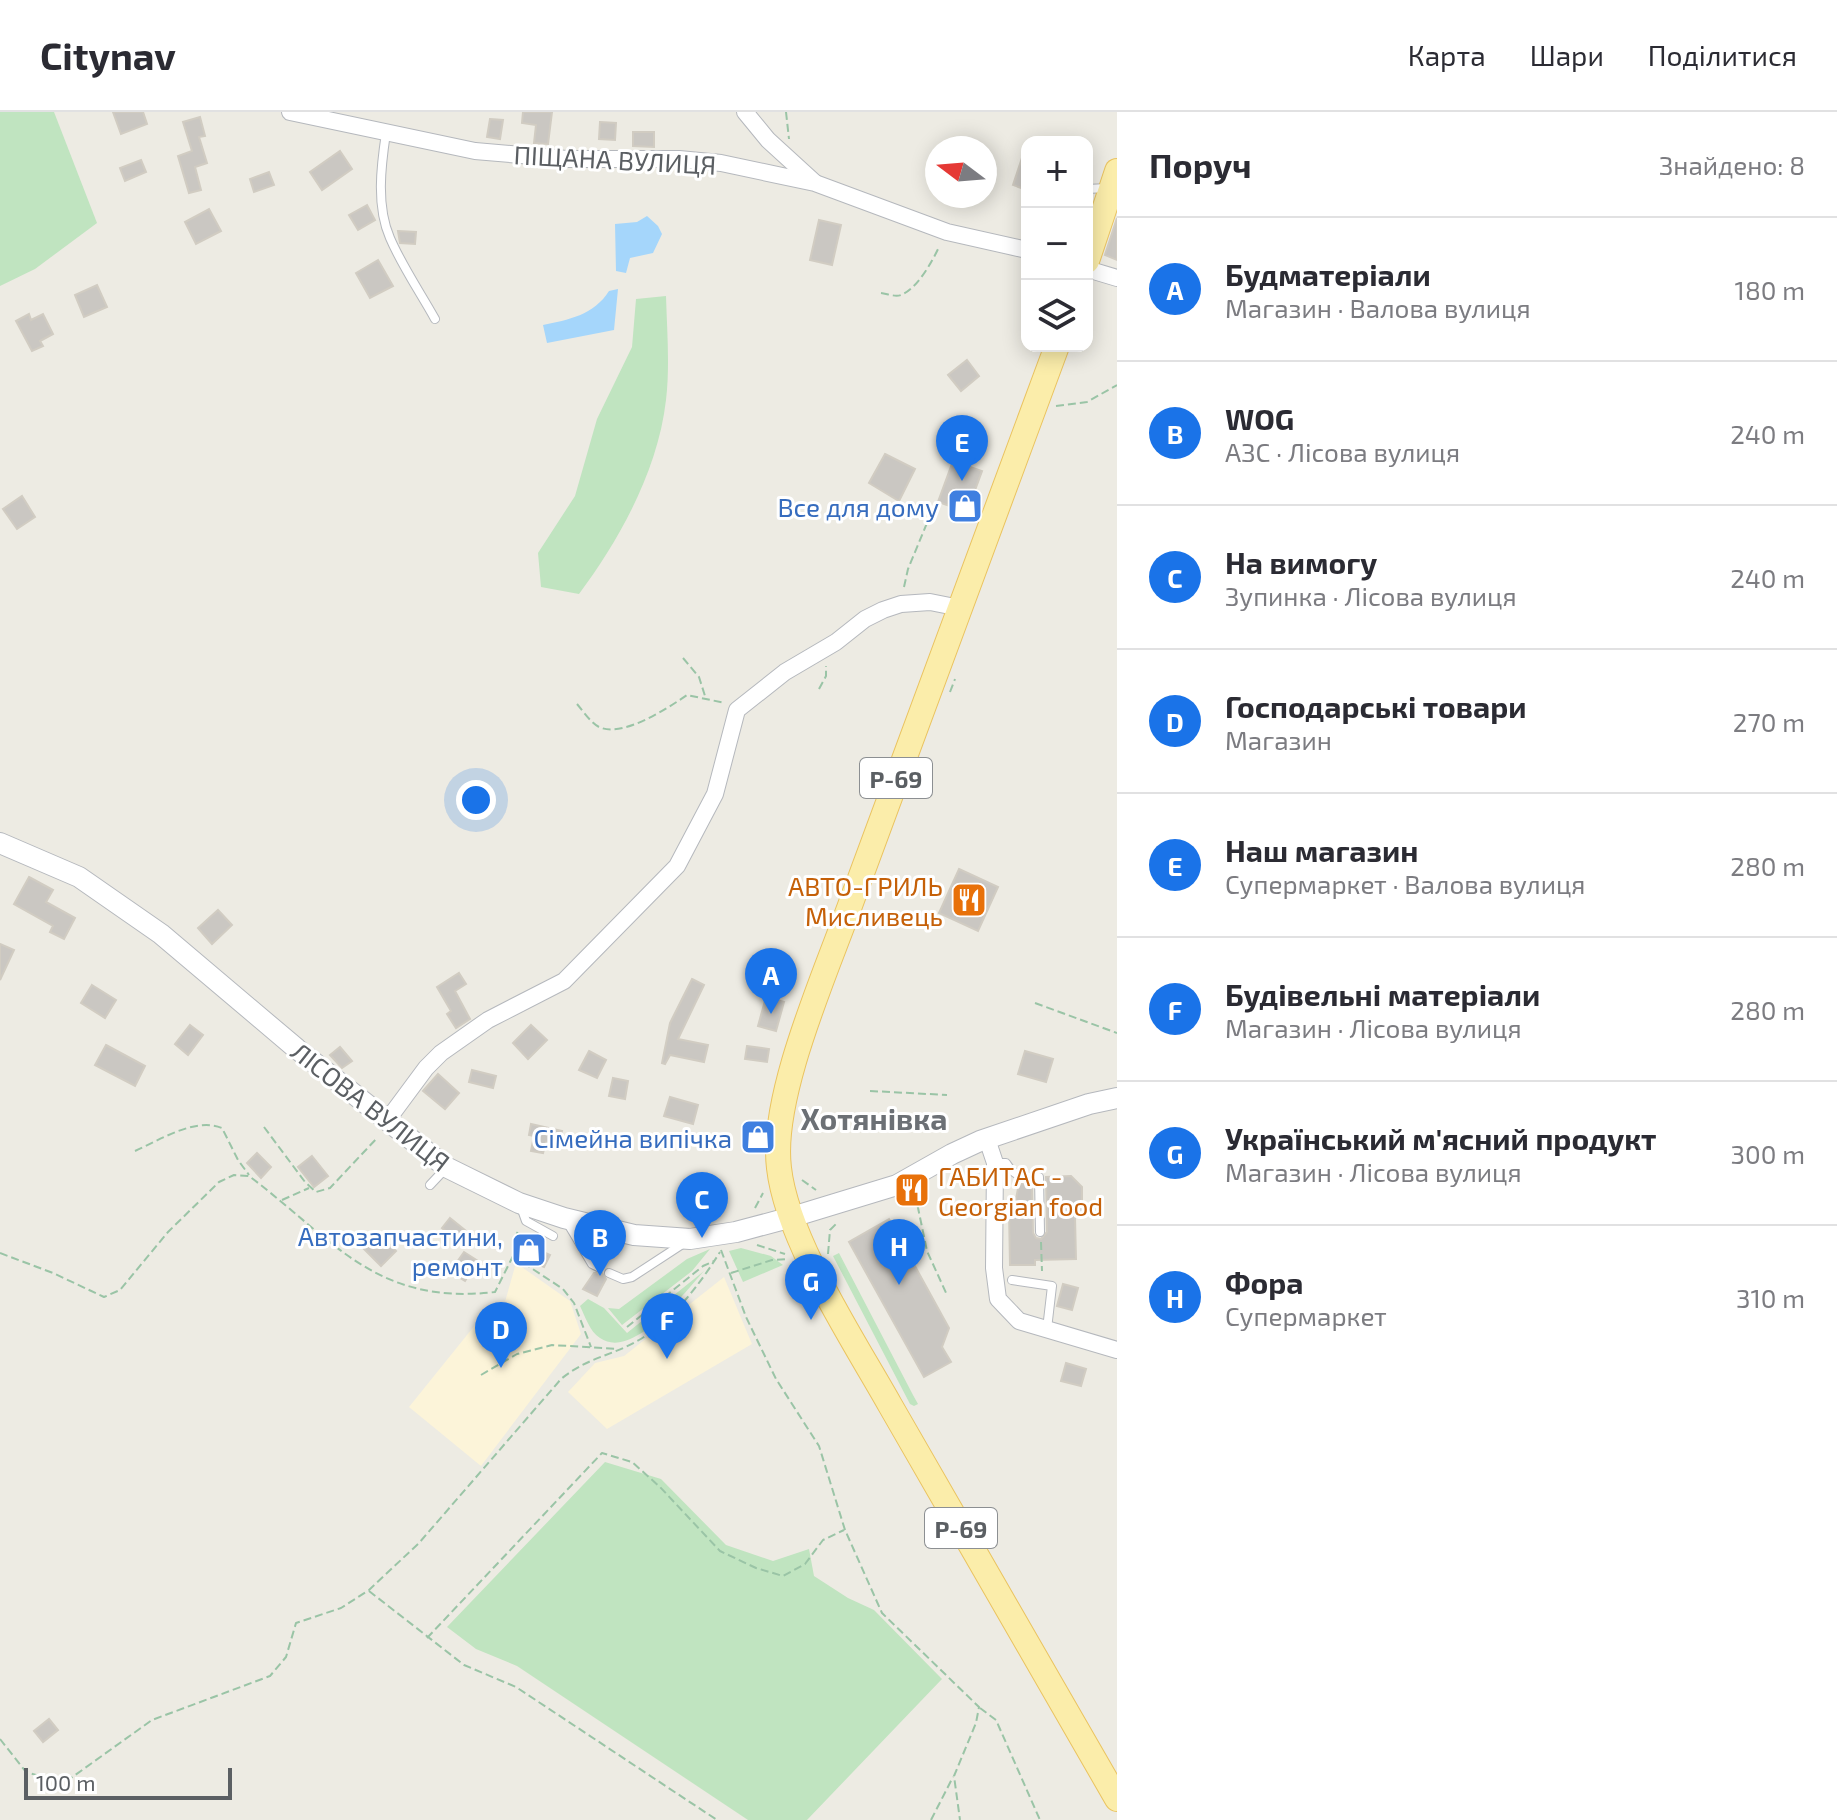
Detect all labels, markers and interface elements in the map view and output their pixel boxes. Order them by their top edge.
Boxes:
text: Citynav [40,32,176,78]
text: Карта [1408,38,1486,72]
text: Шари [1530,38,1604,72]
text: Поділитися [1648,38,1797,72]
north arrow [925,136,997,208]
map controls [1021,136,1093,352]
button: + [1021,136,1093,208]
street label: ПІЩАНА ВУЛИЦЯ [513,138,717,180]
text: Поруч [1149,144,1252,185]
text: Знайдено: 8 [1659,149,1805,180]
button: − [1021,208,1093,280]
text: Будматеріали [1225,256,1431,292]
text: A [1167,274,1183,305]
text: 180 m [1735,274,1805,305]
button: layers [1021,280,1093,352]
text: Магазин · Валова вулиця [1225,292,1531,323]
text: WOG [1225,400,1294,436]
pin: E [936,415,988,481]
text: B [1167,418,1183,449]
text: 240 m [1730,418,1805,449]
text: АЗС · Лісова вулиця [1225,436,1460,467]
shop icon: Все для дому [946,487,984,525]
place label: Все для дому [777,491,939,523]
text: На вимогу [1225,544,1377,580]
text: C [1167,562,1183,593]
text: 240 m [1730,562,1805,593]
text: Зупинка · Лісова вулиця [1225,580,1517,611]
text: Господарські товари [1225,688,1527,724]
text: D [1166,706,1184,737]
text: 270 m [1733,706,1805,737]
text: Магазин [1225,724,1332,755]
road number: Р-69 [860,758,932,798]
your location [456,780,496,820]
text: Наш магазин [1225,832,1418,868]
text: E [1167,850,1183,881]
text: 280 m [1730,850,1805,881]
text: Супермаркет · Валова вулиця [1225,868,1586,899]
place label: АВТО-ГРИЛЬ Мисливець [788,870,943,931]
restaurant icon: АВТО-ГРИЛЬ Мисливець [950,881,988,919]
pin: A [745,948,797,1014]
text: Будівельні матеріали [1225,976,1540,1012]
text: F [1168,994,1182,1025]
text: 280 m [1730,994,1805,1025]
text: Магазин · Лісова вулиця [1225,1012,1522,1043]
street label: ЛІСОВА ВУЛИЦЯ [286,1035,456,1177]
district label: Хотянівка [801,1100,947,1136]
shop icon: Сімейна випічка [739,1118,777,1156]
text: Український м'ясний продукт [1225,1120,1657,1156]
place label: Сімейна випічка [533,1122,732,1153]
text: G [1167,1138,1183,1169]
text: 300 m [1731,1138,1805,1169]
text: Магазин · Лісова вулиця [1225,1156,1522,1187]
place label: ГАБИТАС - Georgian food [938,1160,1103,1221]
restaurant icon: ГАБИТАС - Georgian food [893,1171,931,1209]
pin: C [676,1172,728,1238]
pin: B [574,1210,626,1276]
pin: H [873,1219,925,1285]
place label: Автозапчастини, ремонт [298,1220,503,1281]
shop icon: Автозапчастини, ремонт [510,1231,548,1269]
pin: G [785,1254,837,1320]
text: Фора [1225,1264,1304,1300]
text: H [1166,1282,1184,1313]
text: 310 m [1736,1282,1805,1313]
pin: F [641,1293,693,1359]
text: Супермаркет [1225,1300,1387,1331]
pin: D [475,1302,527,1368]
road number: Р-69 [925,1508,997,1548]
scale bar [24,1764,232,1800]
text: 100 m [36,1769,95,1795]

